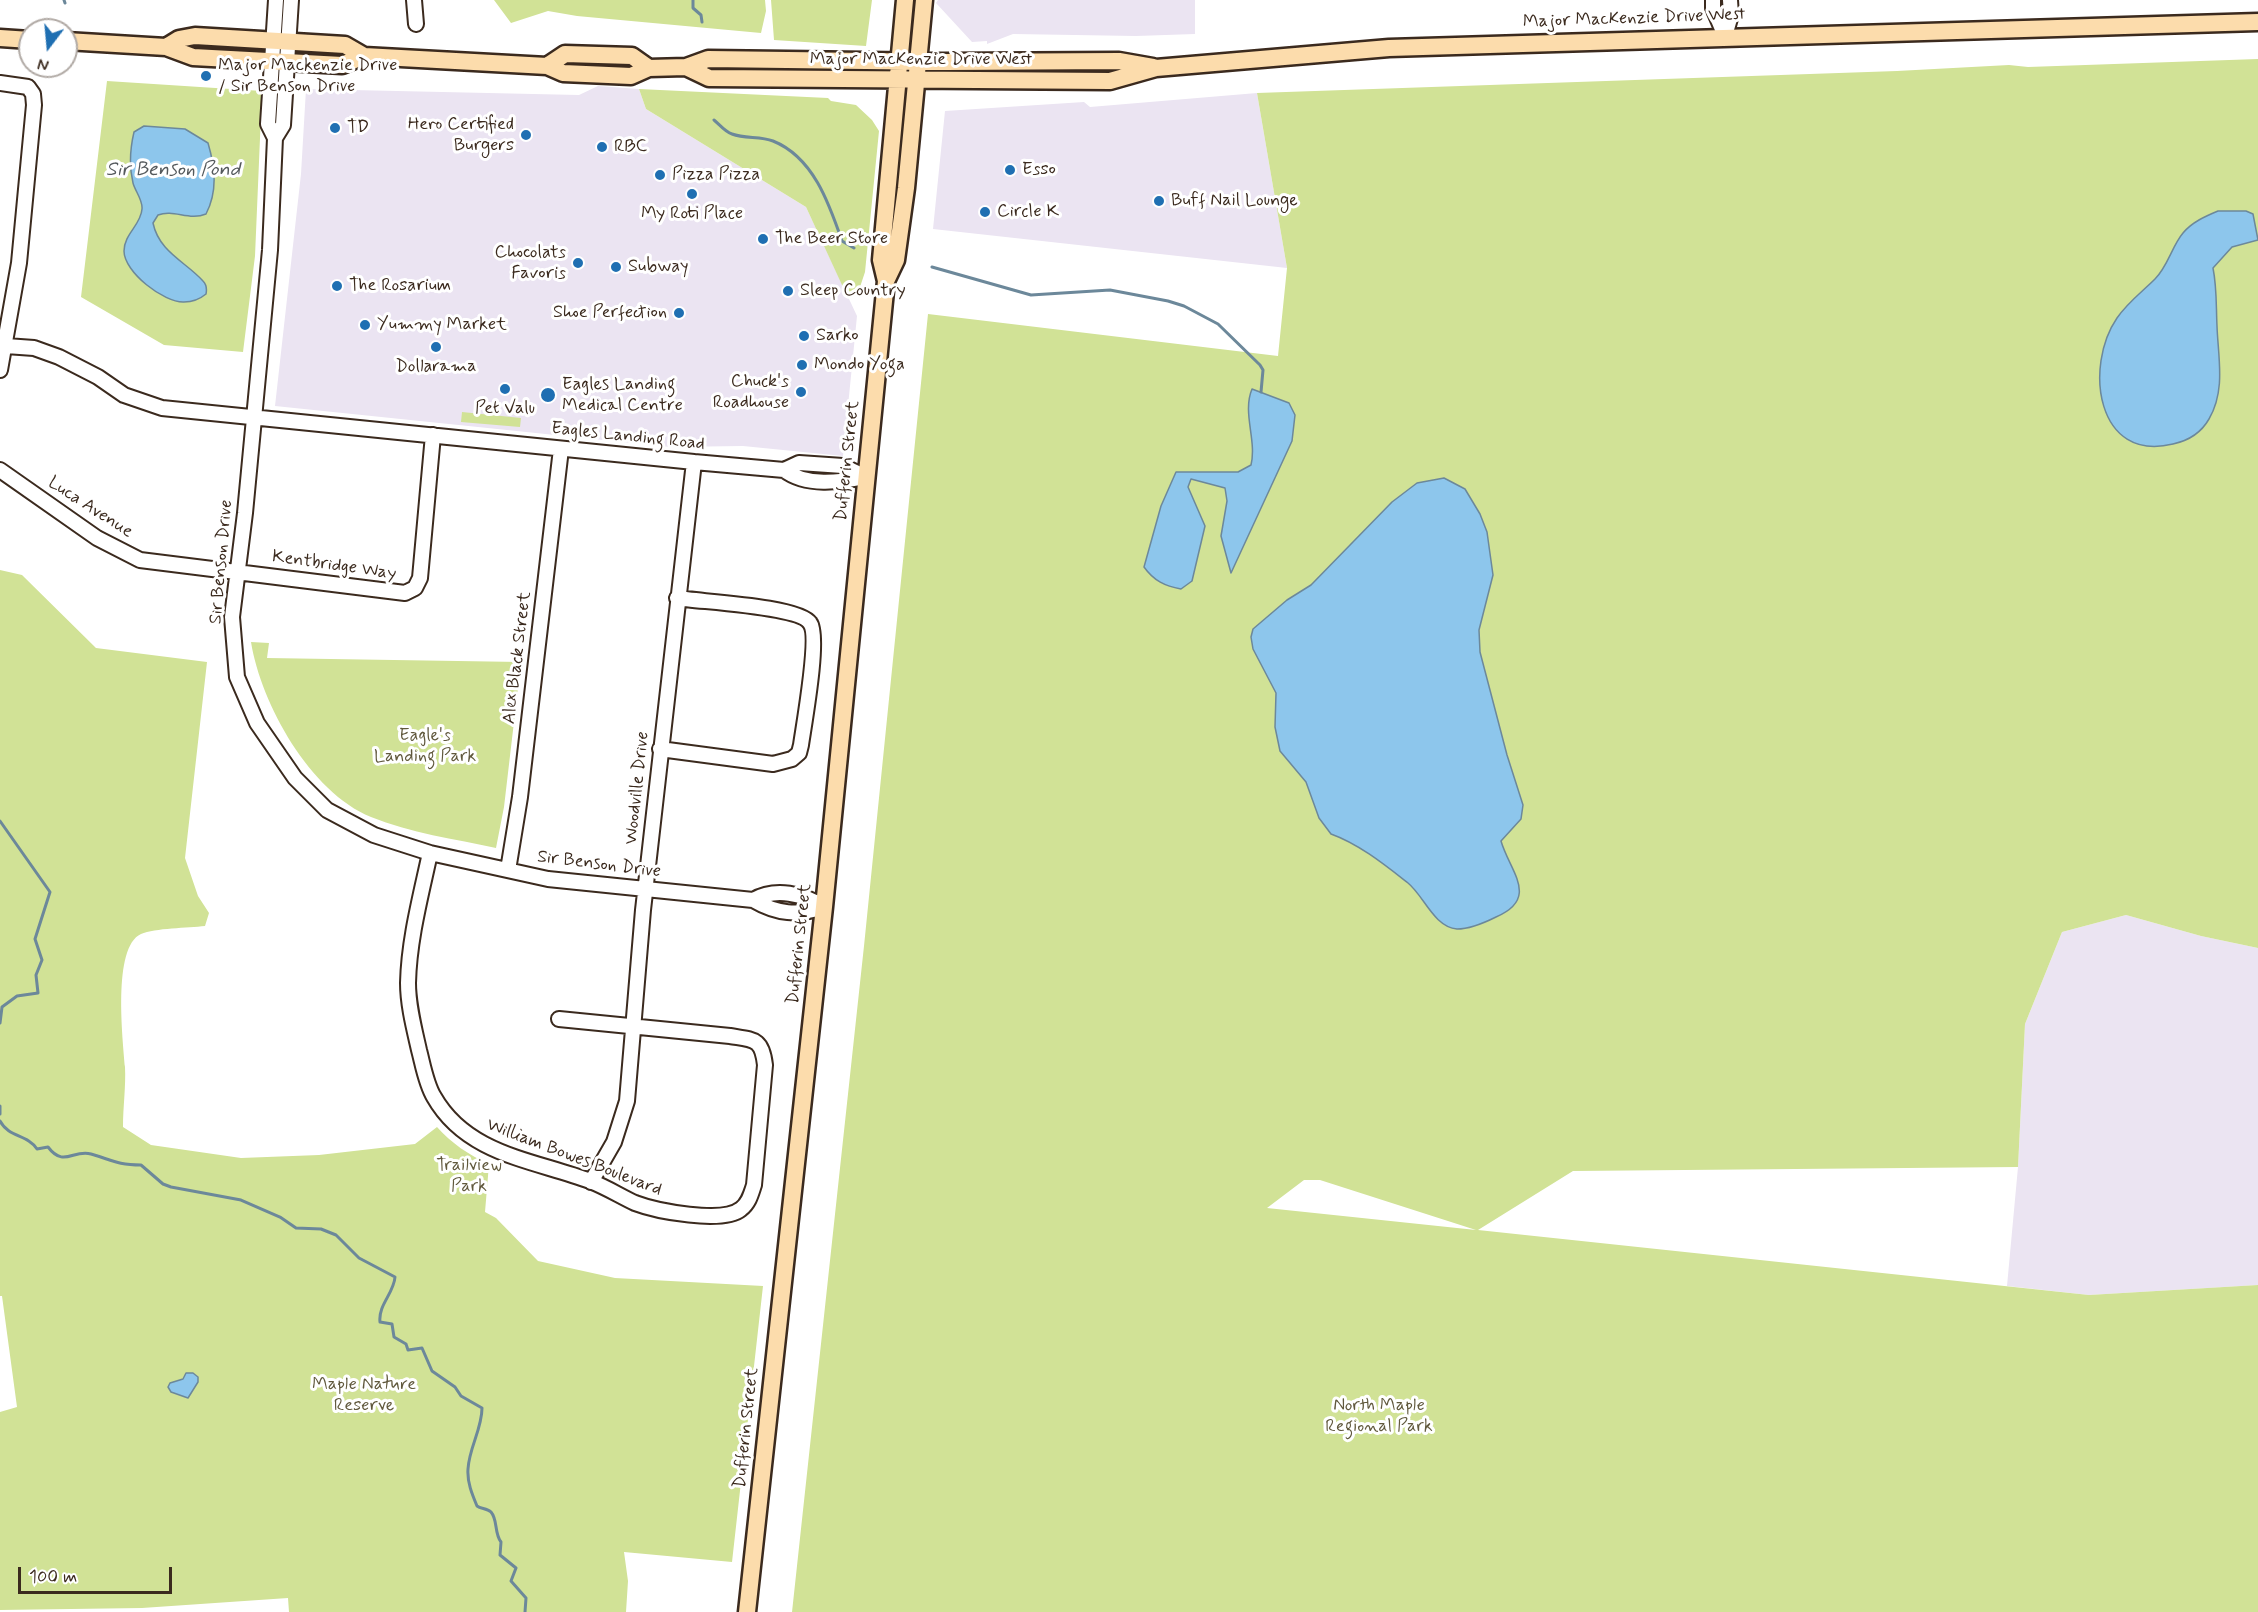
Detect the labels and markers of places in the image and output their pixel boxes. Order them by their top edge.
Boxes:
place label: Major Mackenzie Drive / Sir Benson Drive [218,55,397,98]
marker: Major Mackenzie Drive / Sir Benson Drive [199,69,213,83]
place label: Hero Certified Burgers [408,114,514,156]
place label: TD [347,117,369,139]
marker: TD [328,121,342,135]
marker: Hero Certified Burgers [519,128,533,142]
place label: RBC [614,136,647,158]
marker: RBC [595,140,609,154]
place label: Esso [1022,159,1056,181]
marker: Esso [1003,163,1017,177]
place label: Pizza Pizza [672,164,760,186]
marker: Pizza Pizza [653,168,667,182]
marker: My Roti Place [685,187,699,201]
place label: Buff Nail Lounge [1171,190,1298,212]
marker: Buff Nail Lounge [1152,194,1166,208]
place label: Circle K [997,201,1059,223]
place label: My Roti Place [641,203,743,225]
marker: Circle K [978,205,992,219]
place label: The Beer Store [775,228,888,250]
marker: The Beer Store [756,232,770,246]
place label: Chocolats Favoris [494,242,566,284]
marker: Chocolats Favoris [571,256,585,270]
place label: Subway [628,256,689,278]
marker: Subway [609,260,623,274]
place label: The Rosarium [349,275,451,297]
marker: The Rosarium [330,279,344,293]
place label: Sleep Country [800,280,906,302]
marker: Sleep Country [781,284,795,298]
place label: Shoe Perfection [553,302,667,324]
marker: Shoe Perfection [672,306,686,320]
place label: Yummy Market [377,314,507,336]
marker: Yummy Market [358,318,372,332]
place label: Sarko [816,325,858,347]
marker: Sarko [797,329,811,343]
marker: Dollarama [429,340,443,354]
place label: Mondo Yoga [814,354,905,376]
place label: Dollarama [395,356,477,378]
marker: Mondo Yoga [795,358,809,372]
place label: Chuck's Roadhouse [713,371,789,413]
place label: Eagles Landing Medical Centre [562,374,683,416]
marker: Pet Valu [498,382,512,396]
marker: Chuck's Roadhouse [794,385,808,399]
marker: Eagles Landing Medical Centre [539,386,557,404]
place label: Pet Valu [475,398,535,420]

